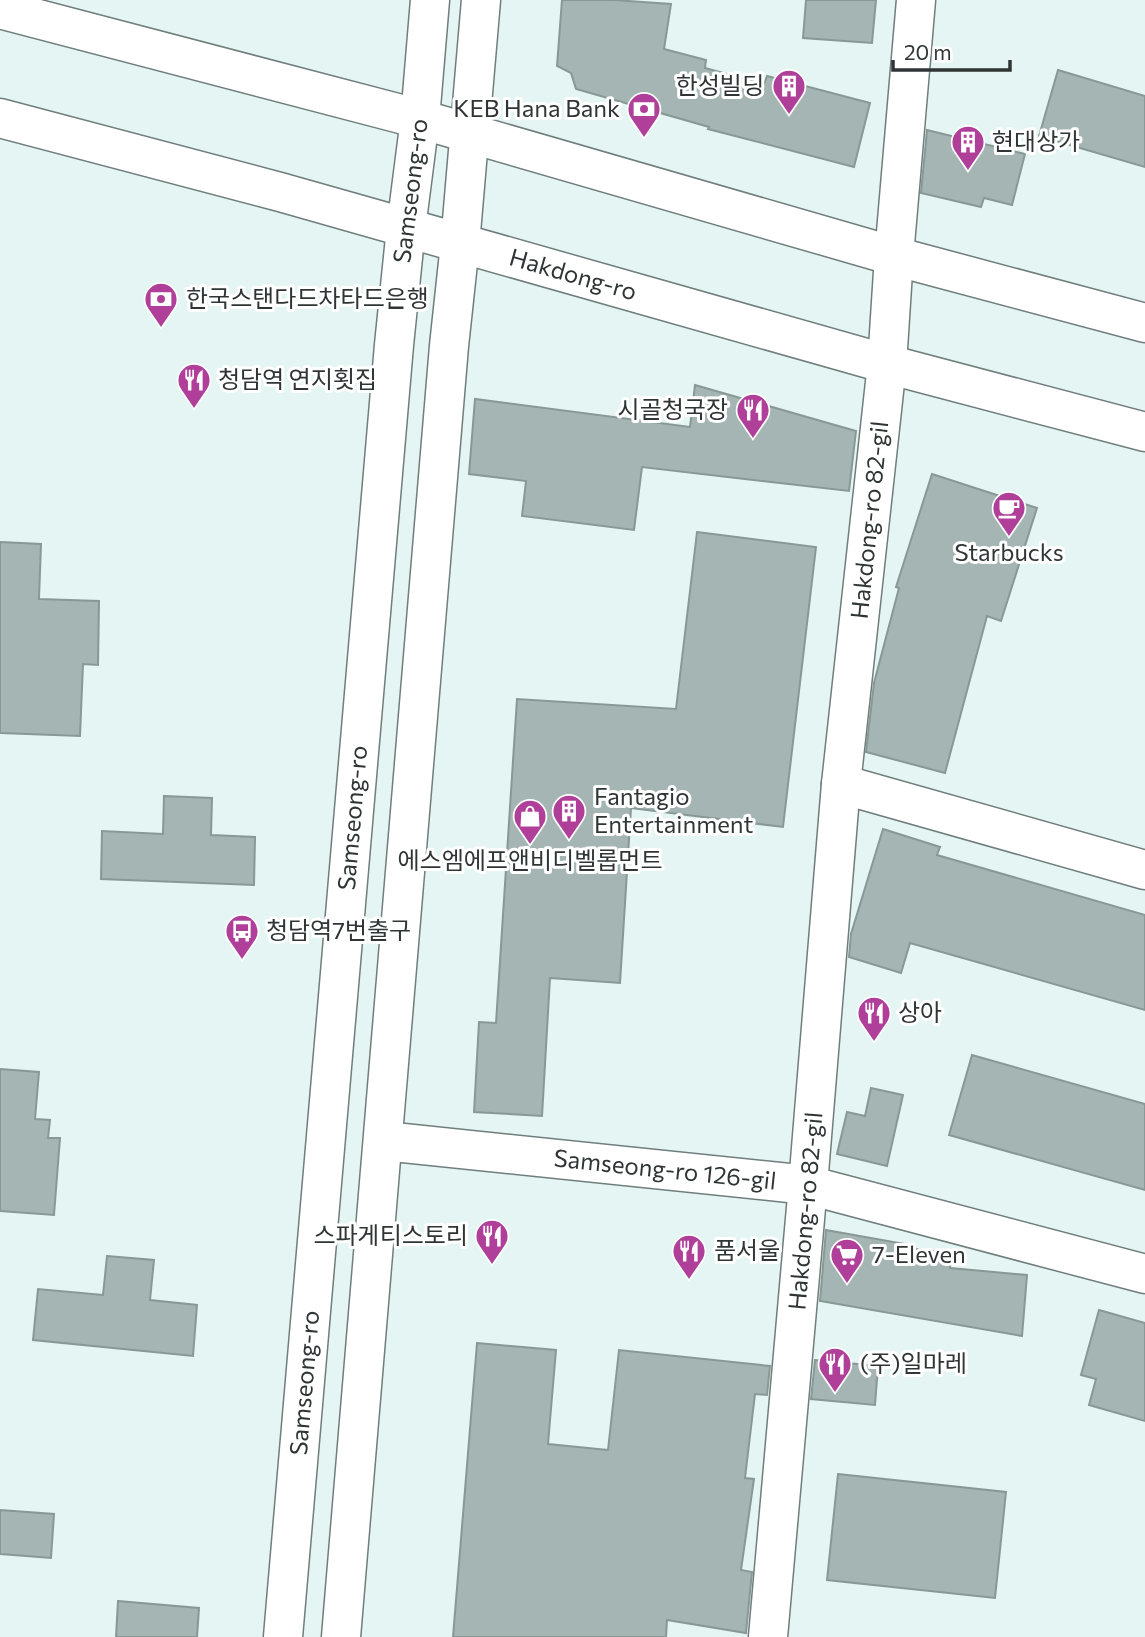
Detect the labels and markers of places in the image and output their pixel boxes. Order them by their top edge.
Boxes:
building icon: 한성빌딩 [770,67,808,116]
place label: 한성빌딩 [676,70,764,99]
bank icon: KEB Hana Bank [625,90,663,139]
place label: KEB Hana Bank [453,93,620,122]
building icon: 현대상가 [949,123,987,172]
place label: 현대상가 [992,126,1080,155]
bank icon: 한국스탠다드차타드은행 [142,280,180,329]
place label: 한국스탠다드차타드은행 [186,283,429,312]
restaurant icon: 청담역 연지횟집 [175,361,213,410]
place label: 청담역 연지횟집 [218,364,377,393]
restaurant icon: 시골청국장 [734,391,772,440]
place label: 시골청국장 [618,394,728,423]
cafe icon: Starbucks [990,489,1028,538]
place label: Starbucks [954,537,1064,566]
place label: Fantagio Entertainment [594,781,754,838]
building icon: Fantagio Entertainment [550,792,588,841]
shop icon: 에스엠에프앤비디벨롭먼트 [511,797,549,846]
place label: 에스엠에프앤비디벨롭먼트 [398,845,662,874]
bus stop icon: 청담역7번출구 [223,912,261,961]
place label: 청담역7번출구 [266,915,411,944]
restaurant icon: 상아 [855,994,893,1043]
place label: 상아 [898,997,942,1026]
restaurant icon: 스파게티스토리 [473,1217,511,1266]
place label: 스파게티스토리 [313,1220,468,1249]
restaurant icon: 품서울 [670,1232,708,1281]
place label: 품서울 [714,1235,780,1264]
supermarket icon: 7-Eleven [828,1236,866,1285]
place label: 7-Eleven [872,1239,966,1268]
restaurant icon: (주)일마레 [816,1345,854,1394]
place label: (주)일마레 [860,1348,967,1377]

